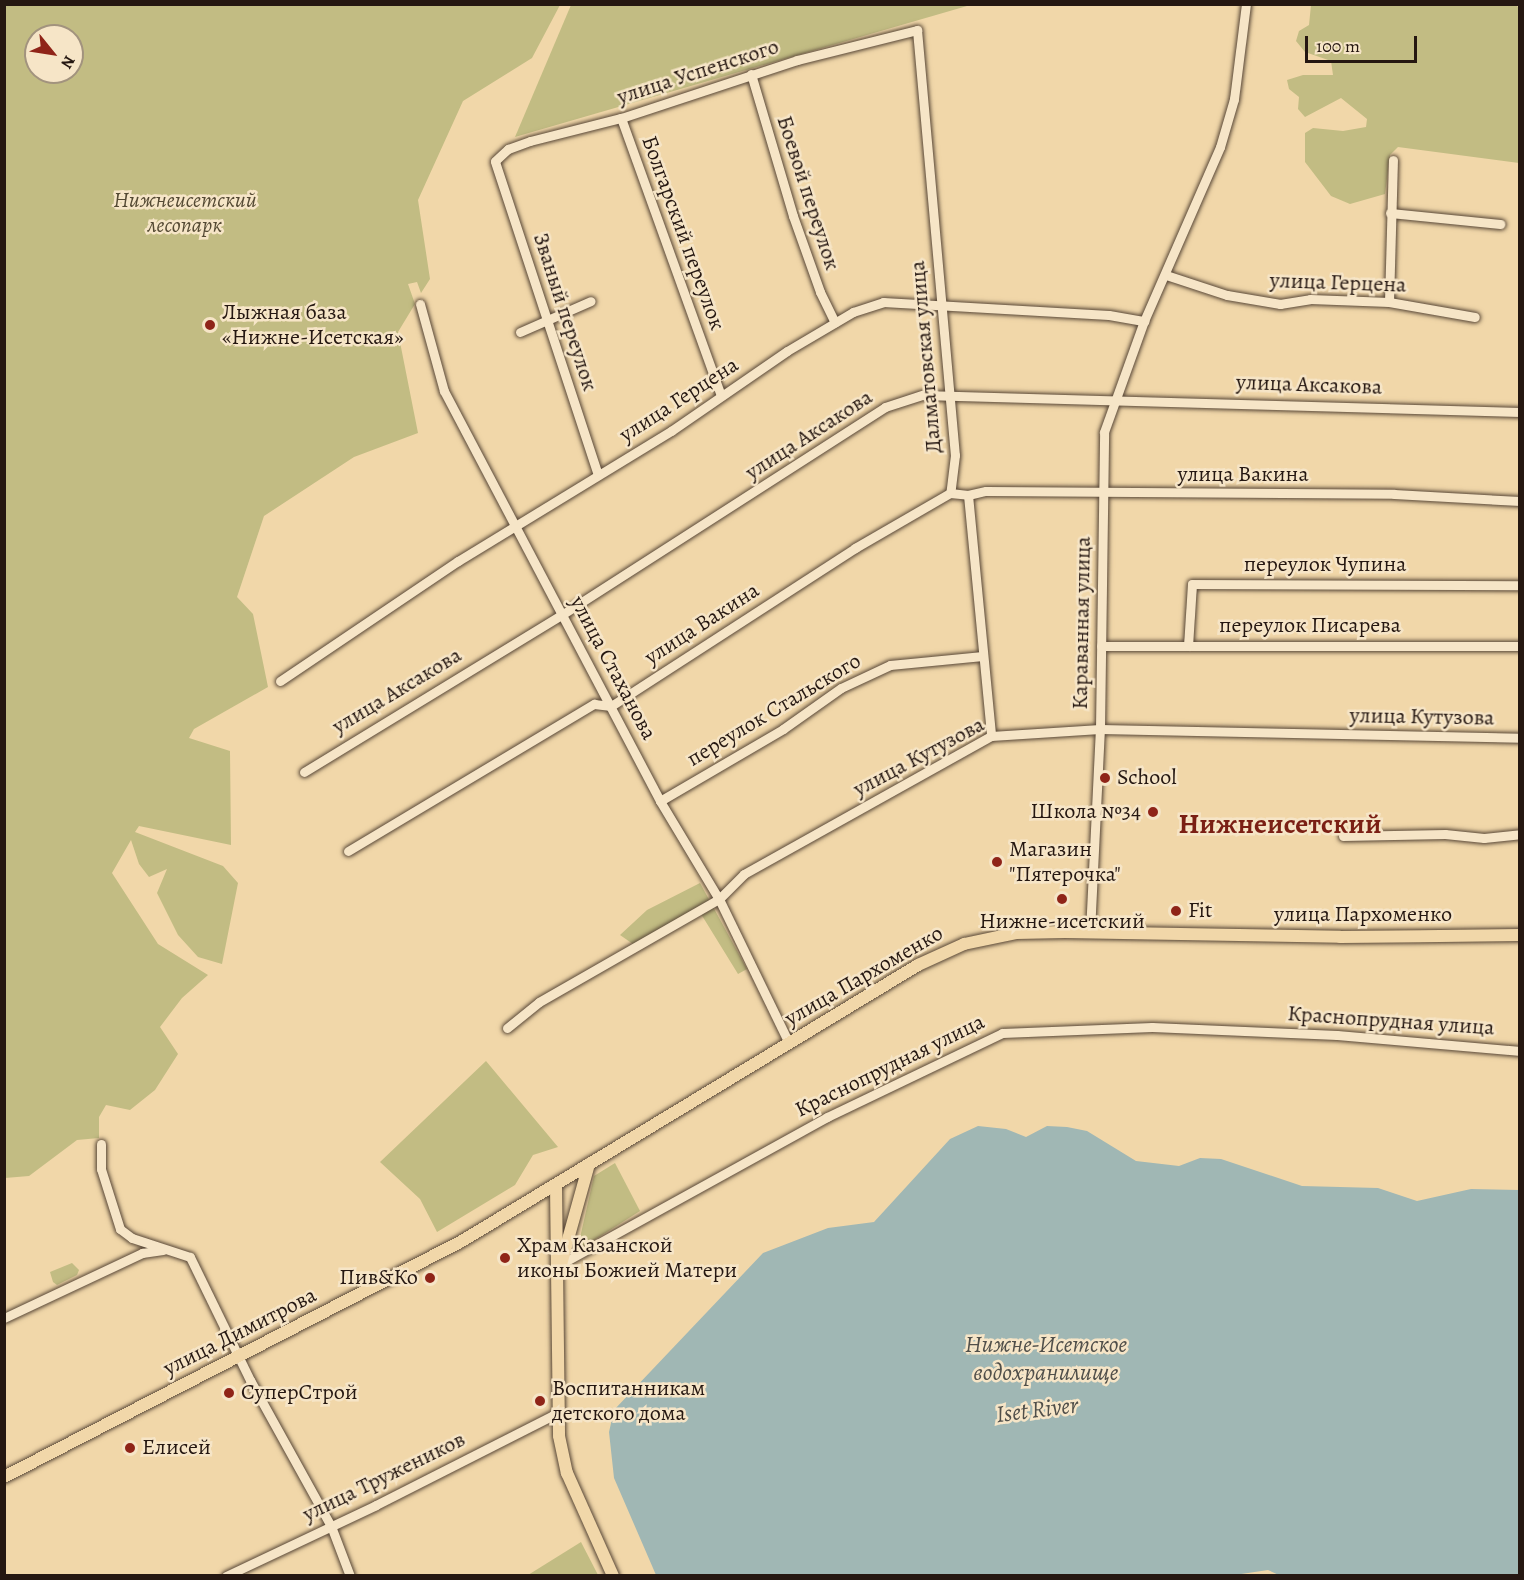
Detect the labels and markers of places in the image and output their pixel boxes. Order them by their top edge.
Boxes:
place label: Лыжная база «Нижне-Исетская» [222,299,404,350]
marker: Лыжная база «Нижне-Исетская» [203,318,217,332]
place label: School [1117,765,1177,791]
marker: School [1098,771,1112,785]
place label: Школа №34 [1030,799,1141,825]
marker: Школа №34 [1146,805,1160,819]
place label: Магазин "Пятерочка" [1009,836,1121,888]
marker: Магазин "Пятерочка" [990,855,1004,869]
marker: Нижне-исетский [1055,892,1069,906]
place label: Fit [1188,898,1212,924]
marker: Fit [1169,904,1183,918]
place label: Нижне-исетский [979,909,1145,935]
place label: Храм Казанской иконы Божией Матери [517,1232,737,1284]
marker: Храм Казанской иконы Божией Матери [498,1251,512,1265]
place label: Пив&Ко [339,1265,418,1291]
marker: Пив&Ко [423,1271,437,1285]
place label: Воспитанникам детского дома [552,1375,705,1426]
place label: СуперСтрой [241,1380,358,1406]
marker: СуперСтрой [222,1386,236,1400]
marker: Воспитанникам детского дома [533,1394,547,1408]
place label: Елисей [142,1435,211,1461]
marker: Елисей [123,1441,137,1455]

